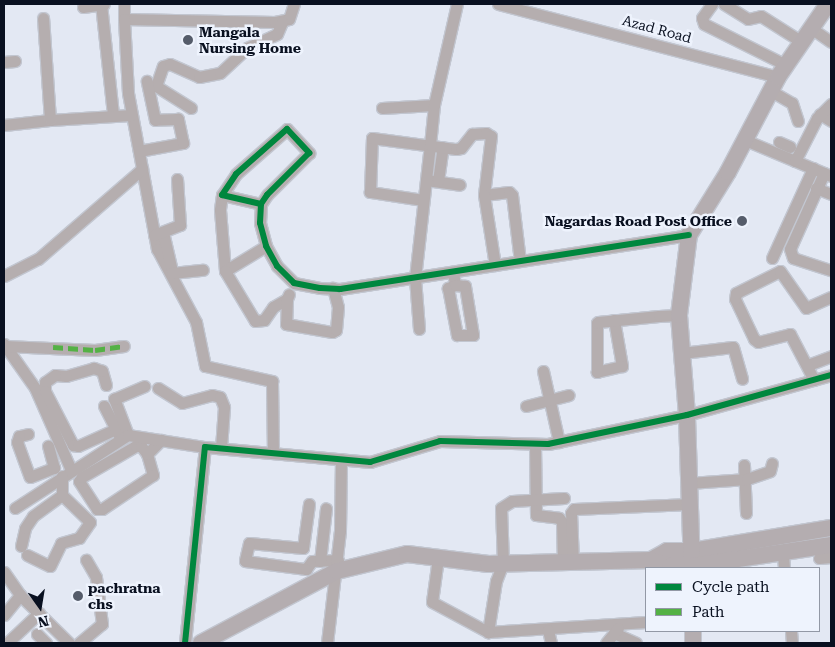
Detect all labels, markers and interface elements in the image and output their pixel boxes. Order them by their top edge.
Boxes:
street label: Azad Road [621,12,693,46]
place label: Mangala Nursing Home [199,24,301,56]
marker: Mangala Nursing Home [181,33,195,47]
place label: Nagardas Road Post Office [545,213,732,229]
marker: Nagardas Road Post Office [736,215,748,227]
legend [645,567,820,632]
text: Cycle path [692,578,769,596]
place label: pachratna chs [88,580,161,612]
north arrow [15,582,65,632]
marker: pachratna chs [72,590,84,602]
text: Path [692,603,725,621]
text: N [36,613,50,631]

